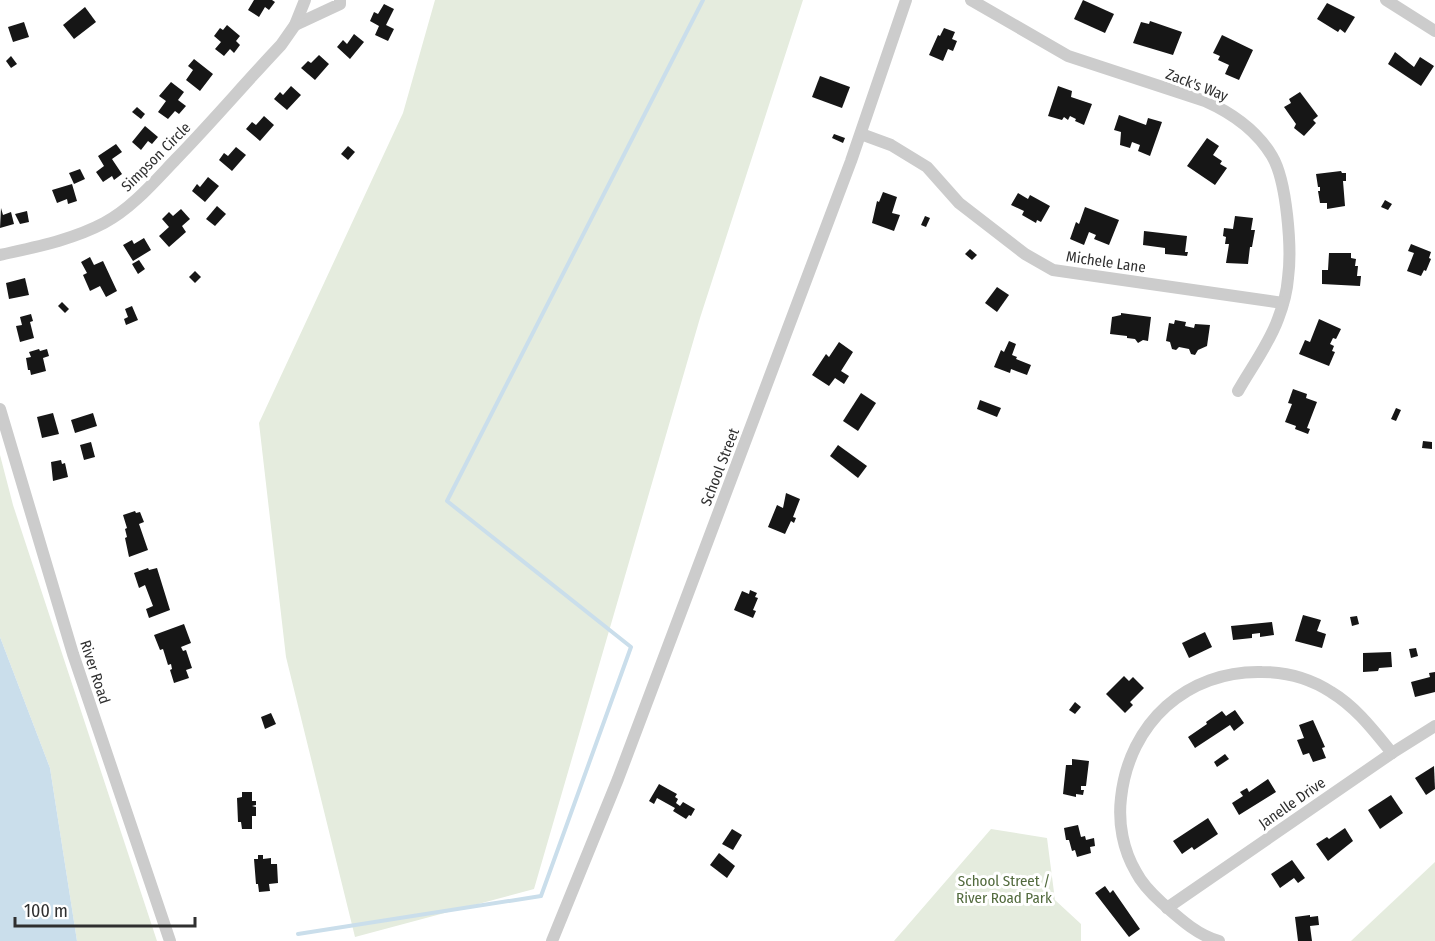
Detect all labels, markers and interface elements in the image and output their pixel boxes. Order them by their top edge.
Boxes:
street label: Zack's Way [1163,65,1231,105]
street label: Simpson Circle [118,119,194,195]
street label: Michele Lane [1065,248,1147,276]
street label: School Street [697,425,743,508]
street label: River Road [76,638,114,706]
street label: Janelle Drive [1255,773,1329,833]
park label: School Street / River Road Park [956,872,1052,907]
scale bar [15,890,195,928]
text: 100 m [24,900,68,922]

